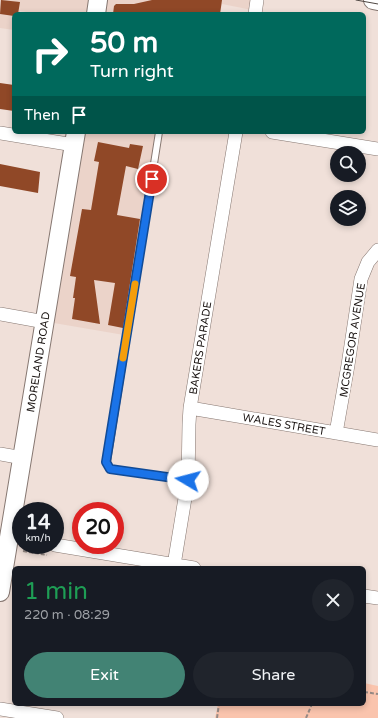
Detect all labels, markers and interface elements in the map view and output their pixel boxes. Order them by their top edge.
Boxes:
text: 50 m [90,26,158,60]
icon: right [24,28,76,80]
text: Turn right [90,60,174,82]
icon: arrive [68,104,90,126]
text: Then [24,106,60,124]
map controls [330,146,366,226]
button: search [330,146,366,182]
pin [135,162,169,196]
icon: arrive [141,168,163,190]
button: layers [330,190,366,226]
street label: MCGREGOR AVENUE [337,282,368,398]
street label: BAKERS PARADE [187,301,214,396]
street label: MORELAND ROAD [24,311,53,413]
street label: WALES STREET [241,411,327,438]
position arrow [167,459,209,501]
speed limit sign: 20 [72,502,124,554]
text: 14 [25,511,51,535]
text: km/h [25,532,51,544]
text: 1 min [24,577,88,606]
button: close [312,579,354,621]
text: 220 m · 08:29 [24,607,110,623]
button: Exit [24,652,185,698]
button: Share [193,652,354,698]

